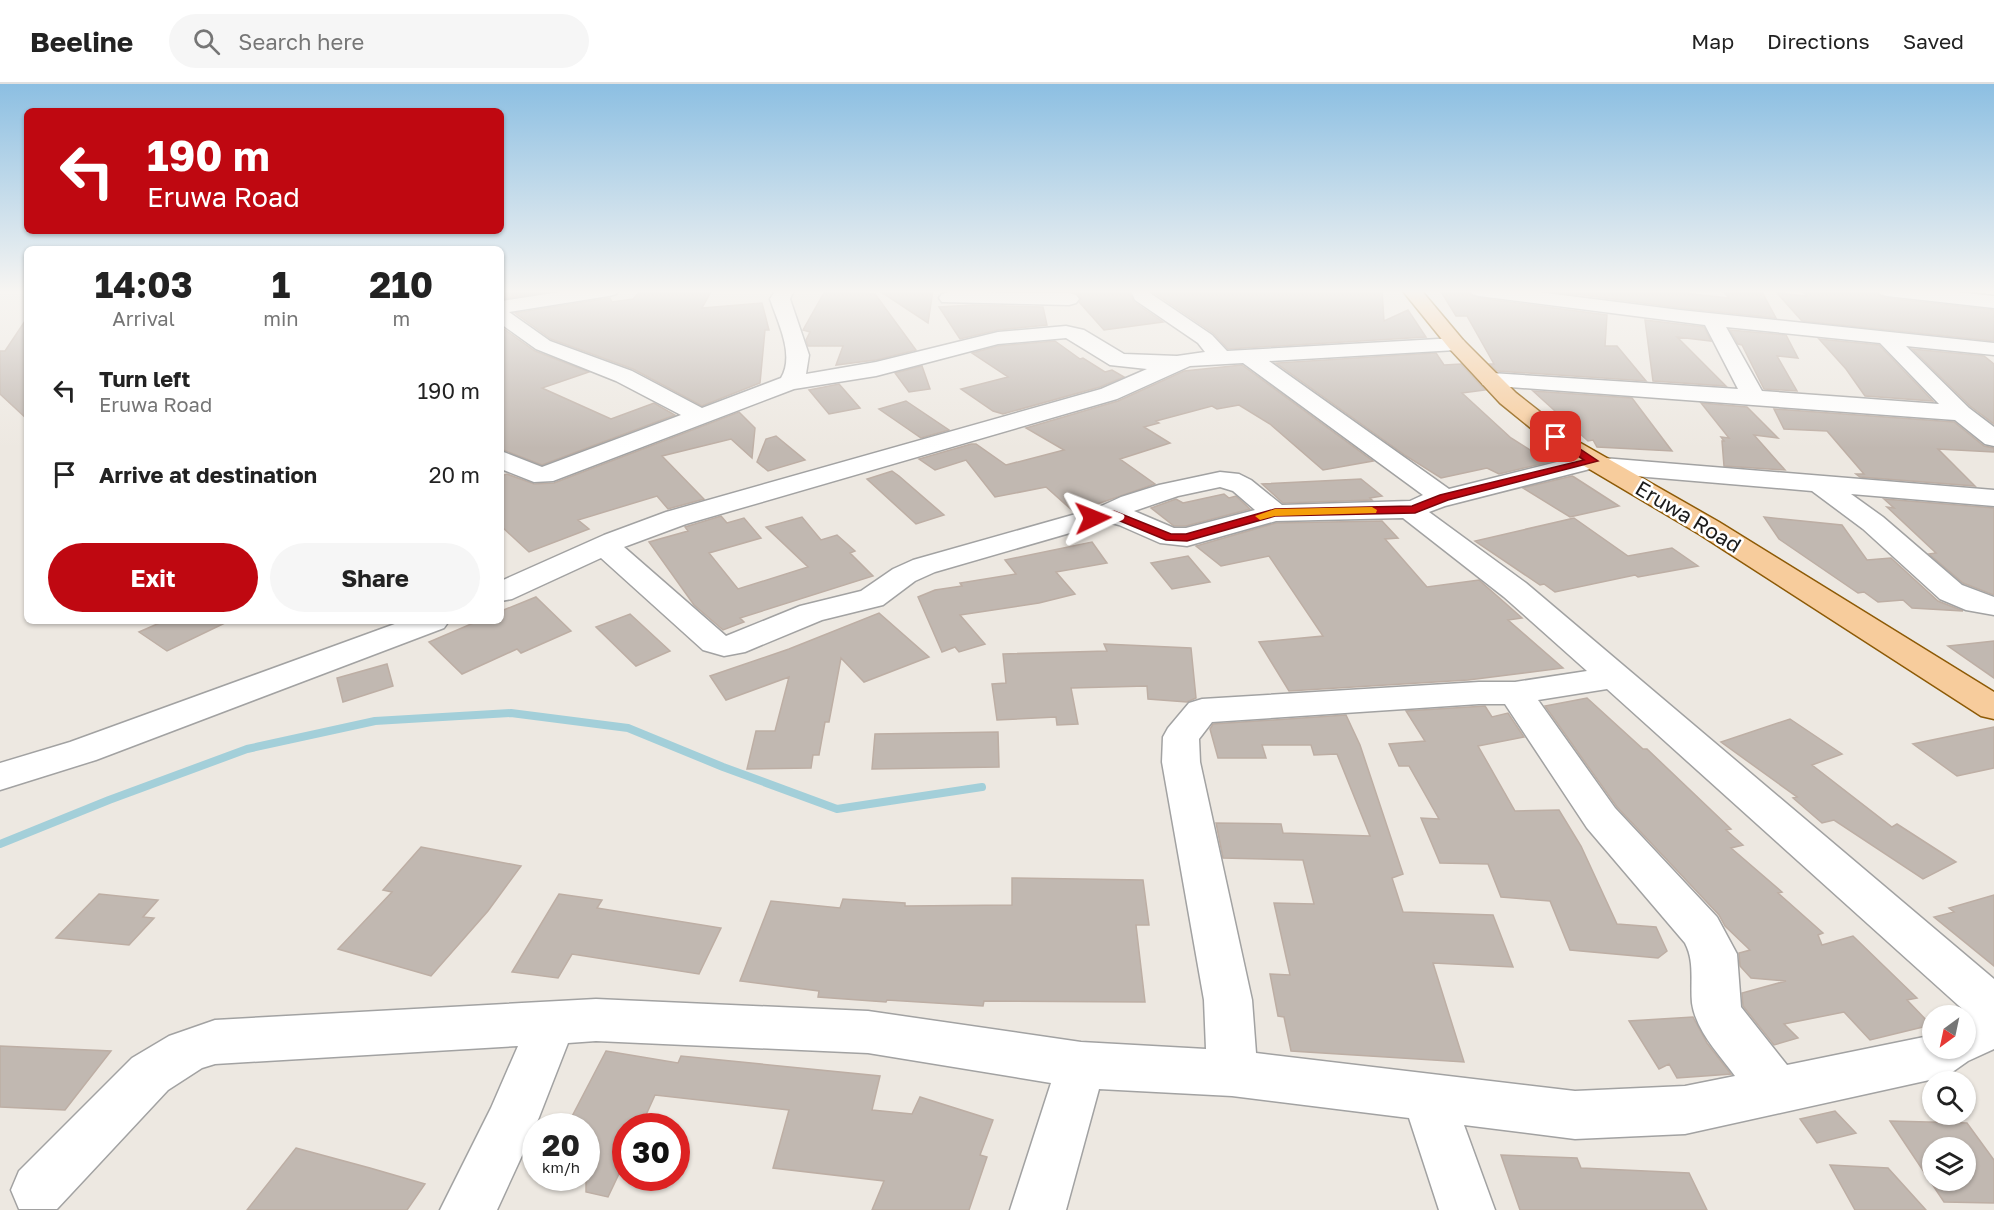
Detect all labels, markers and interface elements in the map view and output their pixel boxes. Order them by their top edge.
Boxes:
search box [169,14,589,68]
text: Beeline [30,25,133,58]
icon: search [190,25,223,58]
text: Search here [238,28,364,55]
text: Map [1691,28,1734,54]
text: Directions [1767,28,1870,54]
text: Saved [1903,28,1964,54]
text: 190 m [147,130,270,180]
icon: left [48,132,126,210]
text: Eruwa Road [147,181,300,213]
text: 14:03 [95,263,193,306]
text: 1 [272,263,290,306]
text: 210 [369,263,433,306]
text: Arrival [112,306,175,330]
text: min [263,306,299,330]
text: m [392,306,410,330]
text: Turn left [99,365,190,392]
icon: left [48,374,81,407]
text: 190 m [417,377,480,404]
text: Eruwa Road [99,392,212,416]
pin [1530,411,1581,462]
icon: arrive [1539,420,1572,453]
icon: arrive [48,458,81,491]
text: Arrive at destination [99,461,317,488]
text: 20 m [429,461,480,488]
street label: Eruwa Road [1631,474,1746,558]
position arrow [1061,486,1125,550]
button: Exit [48,543,258,612]
button: Share [270,543,480,612]
north arrow [1922,1005,1976,1059]
map controls [1922,1005,1976,1191]
button: search [1922,1071,1976,1125]
speed limit sign: 30 [612,1113,690,1191]
text: 20 [542,1127,580,1163]
button: layers [1922,1137,1976,1191]
text: km/h [542,1158,580,1176]

